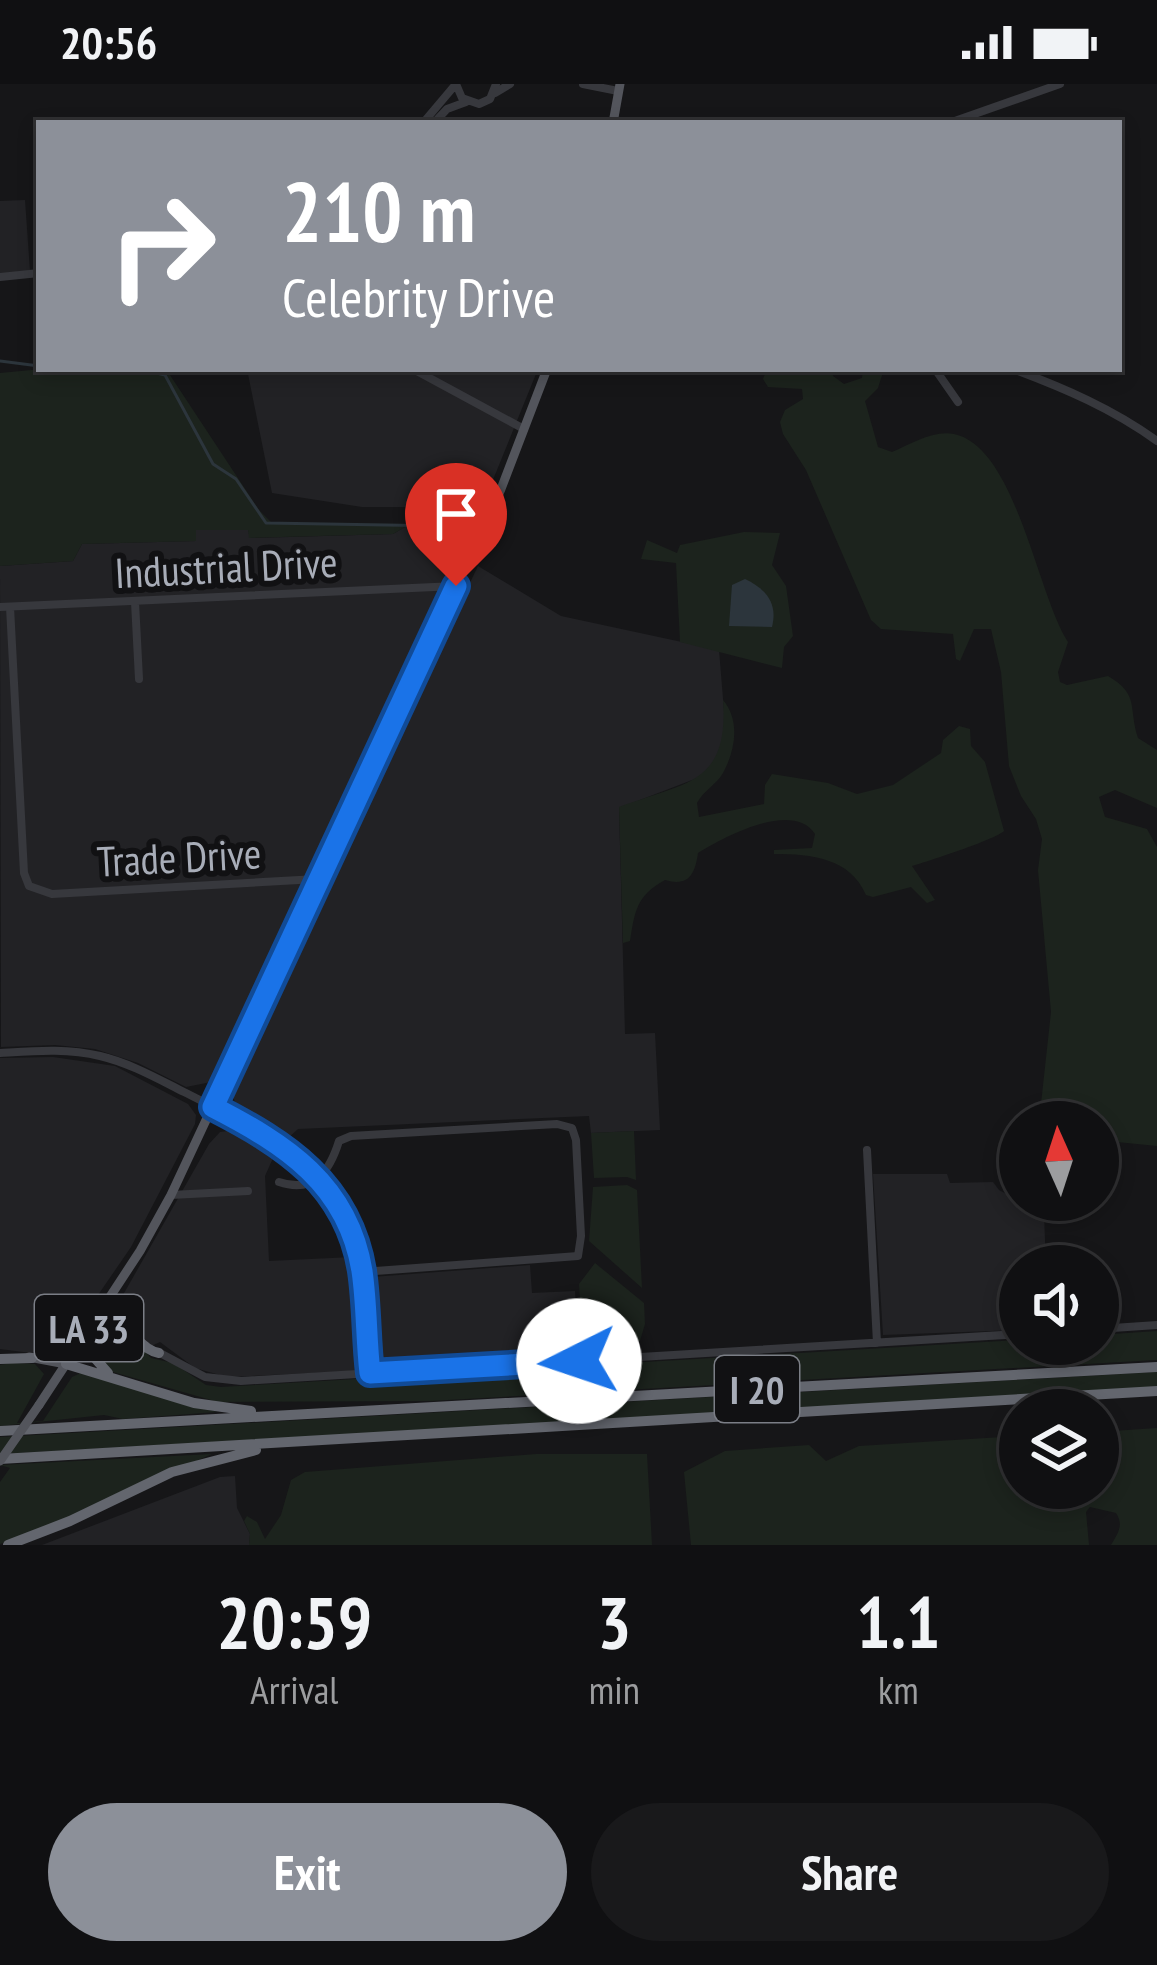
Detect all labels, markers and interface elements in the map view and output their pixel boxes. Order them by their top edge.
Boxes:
text: 20:56 [60,13,157,71]
text: 210 m [282,156,475,265]
icon: right [84,168,240,324]
text: Celebrity Drive [282,262,555,332]
pin [405,463,507,586]
icon: arrive [423,481,489,547]
street label: Industrial Drive [113,534,339,600]
street label: Trade Drive [96,825,262,889]
north arrow [999,1101,1119,1221]
map controls [999,1101,1119,1509]
button: sound [999,1245,1119,1365]
road number: LA 33 [35,1295,143,1361]
position arrow [516,1298,642,1424]
road number: I 20 [715,1356,799,1422]
button: layers [999,1389,1119,1509]
text: 20:59 [217,1575,372,1668]
text: 3 [597,1575,632,1668]
text: 1.1 [856,1575,940,1668]
text: Arrival [250,1664,338,1715]
text: min [589,1664,640,1715]
text: km [878,1664,919,1715]
button: Exit [48,1803,567,1941]
button: Share [591,1803,1109,1941]

